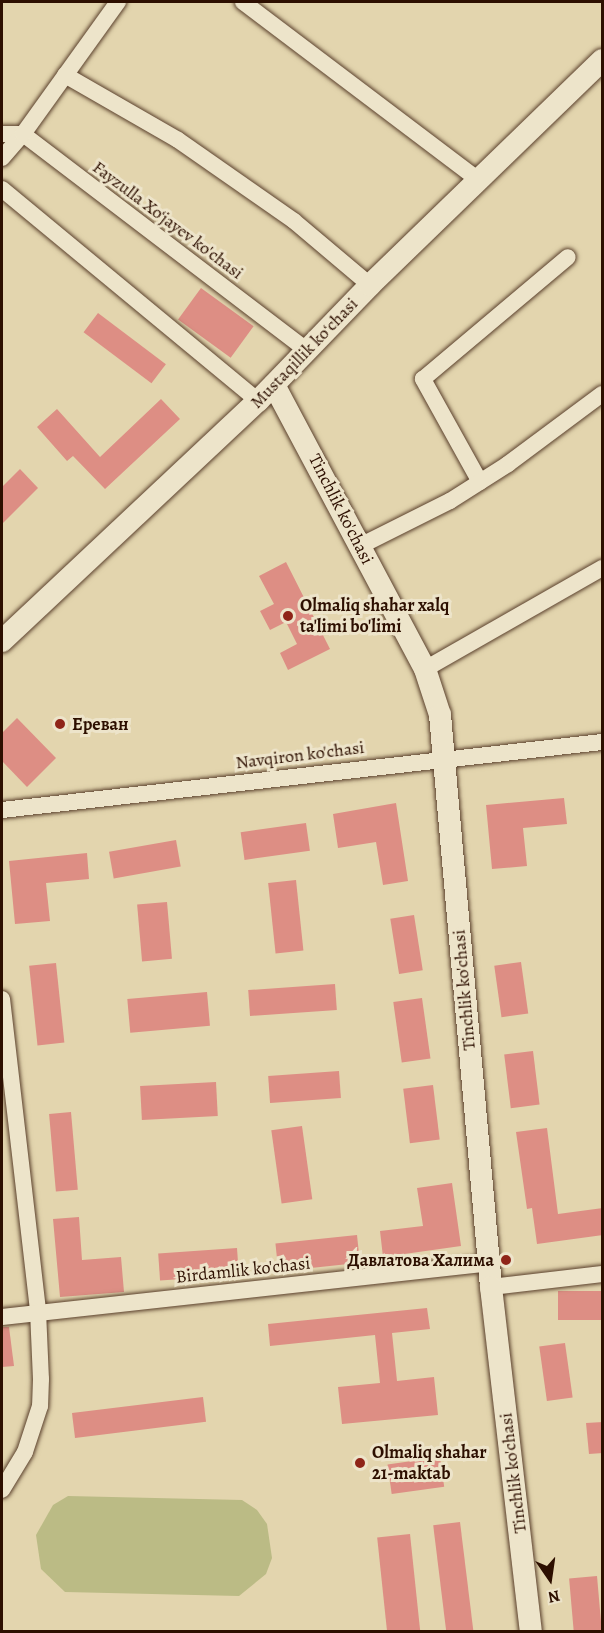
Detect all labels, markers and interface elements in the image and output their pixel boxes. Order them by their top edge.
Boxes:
street label: Fayzulla Xo‘jayev ko'chasi [88,156,248,284]
street label: Mustaqillik koʻchasi [246,293,362,413]
street label: Tinchlik ko'chasi [304,450,378,568]
place label: Olmaliq shahar xalq ta'limi bo'limi [300,595,449,638]
marker: Olmaliq shahar xalq ta'limi bo'limi [281,609,295,623]
place label: Ереван [72,713,129,735]
marker: Ереван [53,717,67,731]
street label: Navqiron ko'chasi [234,736,366,774]
street label: Tinchlik ko'chasi [448,929,480,1051]
place label: Давлатова Халима [347,1249,494,1271]
street label: Birdamlik ko'chasi [175,1252,311,1288]
marker: Давлатова Халима [499,1253,513,1267]
street label: Tinchlik ko'chasi [495,1412,531,1534]
place label: Olmaliq shahar 21-maktab [372,1442,487,1484]
marker: Olmaliq shahar 21-maktab [353,1456,367,1470]
north arrow [520,1549,580,1609]
text: N [546,1585,562,1609]

